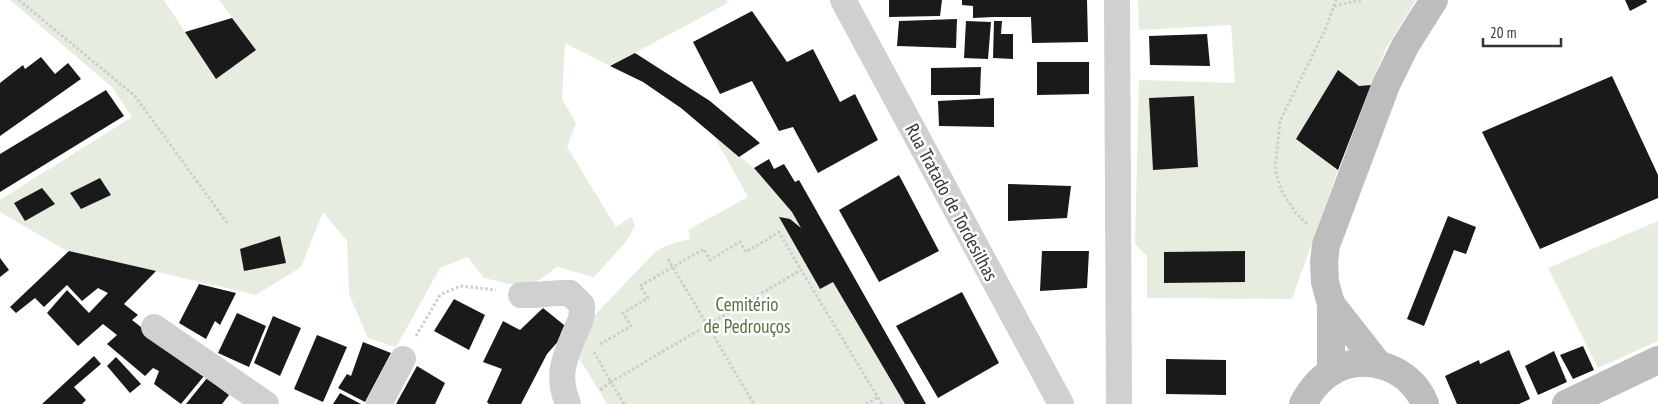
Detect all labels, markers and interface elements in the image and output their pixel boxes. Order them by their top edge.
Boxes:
scale bar [1483,15,1560,47]
text: 20 m [1490,23,1516,42]
street label: Rua Tratado de Tordesilhas [900,119,1004,285]
park label: Cemitério de Pedrouços [704,292,790,338]

